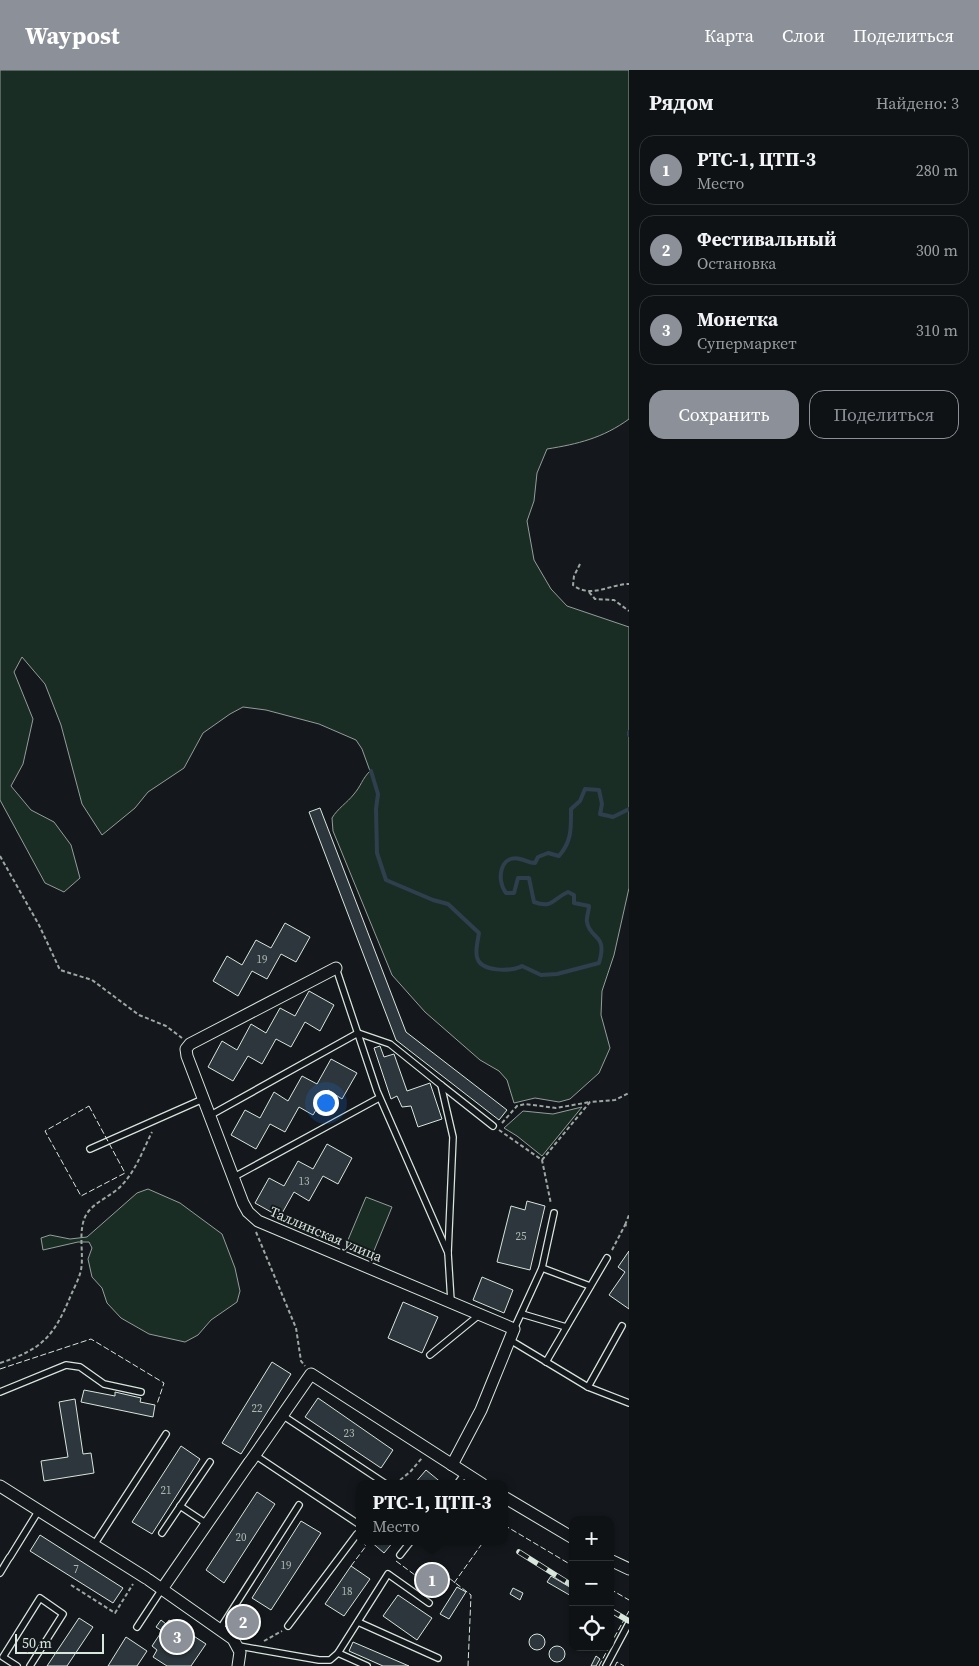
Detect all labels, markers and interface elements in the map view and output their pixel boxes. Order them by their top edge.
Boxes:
text: Waypost [25,19,120,52]
text: Карта [704,23,754,48]
text: Слои [782,23,825,48]
text: Поделиться [853,23,954,48]
text: Рядом [649,88,714,117]
text: Найдено: 3 [876,92,959,114]
text: РТС-1, ЦТП-3 [697,146,816,172]
text: 1 [662,159,670,181]
text: 280 m [916,159,958,181]
text: Место [697,172,744,194]
text: Фестивальный [697,226,836,252]
text: 2 [662,239,670,261]
text: 300 m [916,239,958,261]
text: Остановка [697,252,776,274]
text: Монетка [697,306,778,332]
text: 3 [662,319,670,341]
text: 310 m [916,319,958,341]
text: Супермаркет [697,332,797,354]
button: Сохранить [649,390,799,439]
button: Поделиться [809,390,959,439]
house number: 19 [257,952,268,967]
your location [313,1090,339,1116]
house number: 13 [299,1174,310,1189]
street label: Таллинская улица [267,1201,386,1267]
house number: 25 [516,1229,527,1244]
house number: 22 [252,1401,263,1416]
house number: 23 [344,1426,355,1441]
popup [356,1480,508,1545]
house number: 21 [161,1483,172,1498]
text: РТС-1, ЦТП-3 [373,1489,491,1515]
text: Место [373,1515,420,1537]
map controls [569,1516,614,1651]
button: + [569,1516,614,1561]
house number: 20 [236,1530,247,1545]
house number: 19 [281,1558,292,1573]
pin: 1 [416,1561,448,1599]
button: − [569,1561,614,1606]
house number: 7 [73,1562,79,1577]
house number: 18 [342,1584,353,1599]
pin: 2 [227,1603,259,1641]
button: locate [569,1606,614,1651]
pin: 3 [161,1618,193,1656]
scale bar [15,1631,104,1654]
text: 50 m [22,1633,52,1653]

